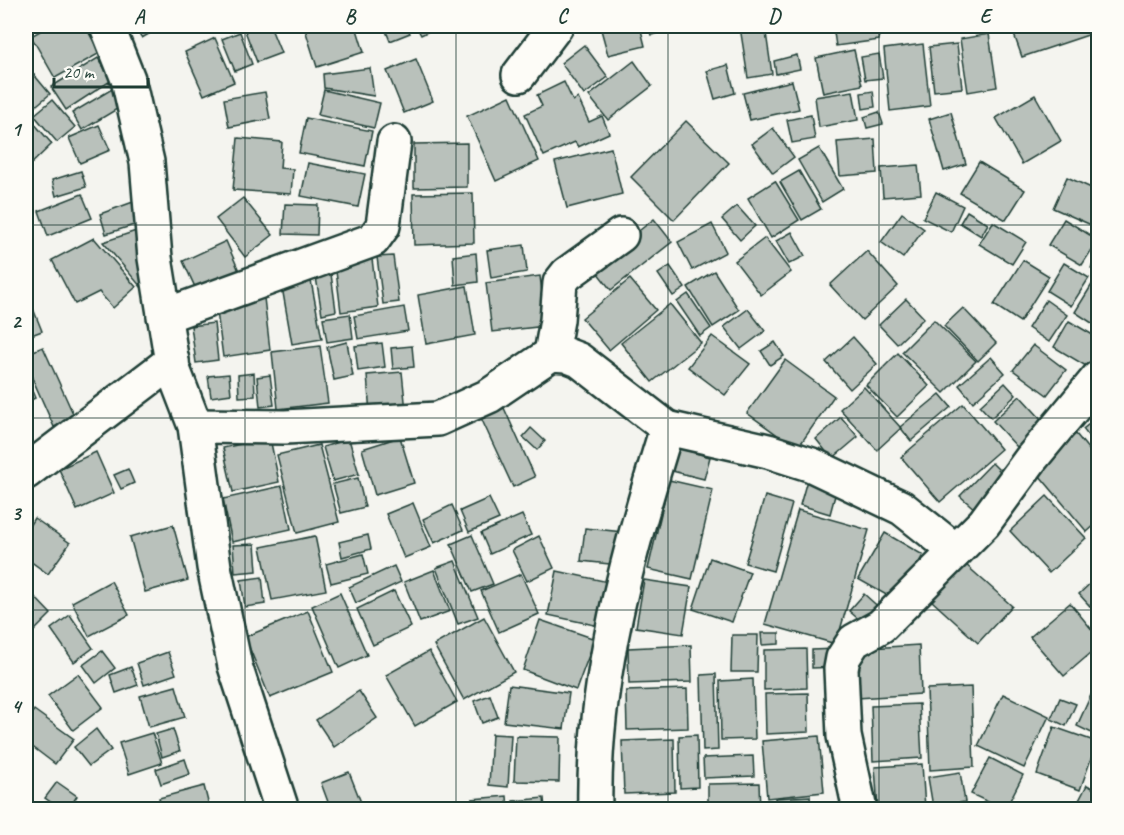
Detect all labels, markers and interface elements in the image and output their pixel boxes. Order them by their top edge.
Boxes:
text: A [134,4,146,29]
text: B [345,4,357,29]
text: C [557,4,569,29]
text: D [768,4,782,29]
text: E [980,4,994,29]
scale bar [54,51,148,89]
text: 20 m [63,61,96,83]
text: 1 [12,117,23,142]
text: 2 [12,309,23,334]
text: 3 [12,501,23,526]
text: 4 [12,694,24,719]

